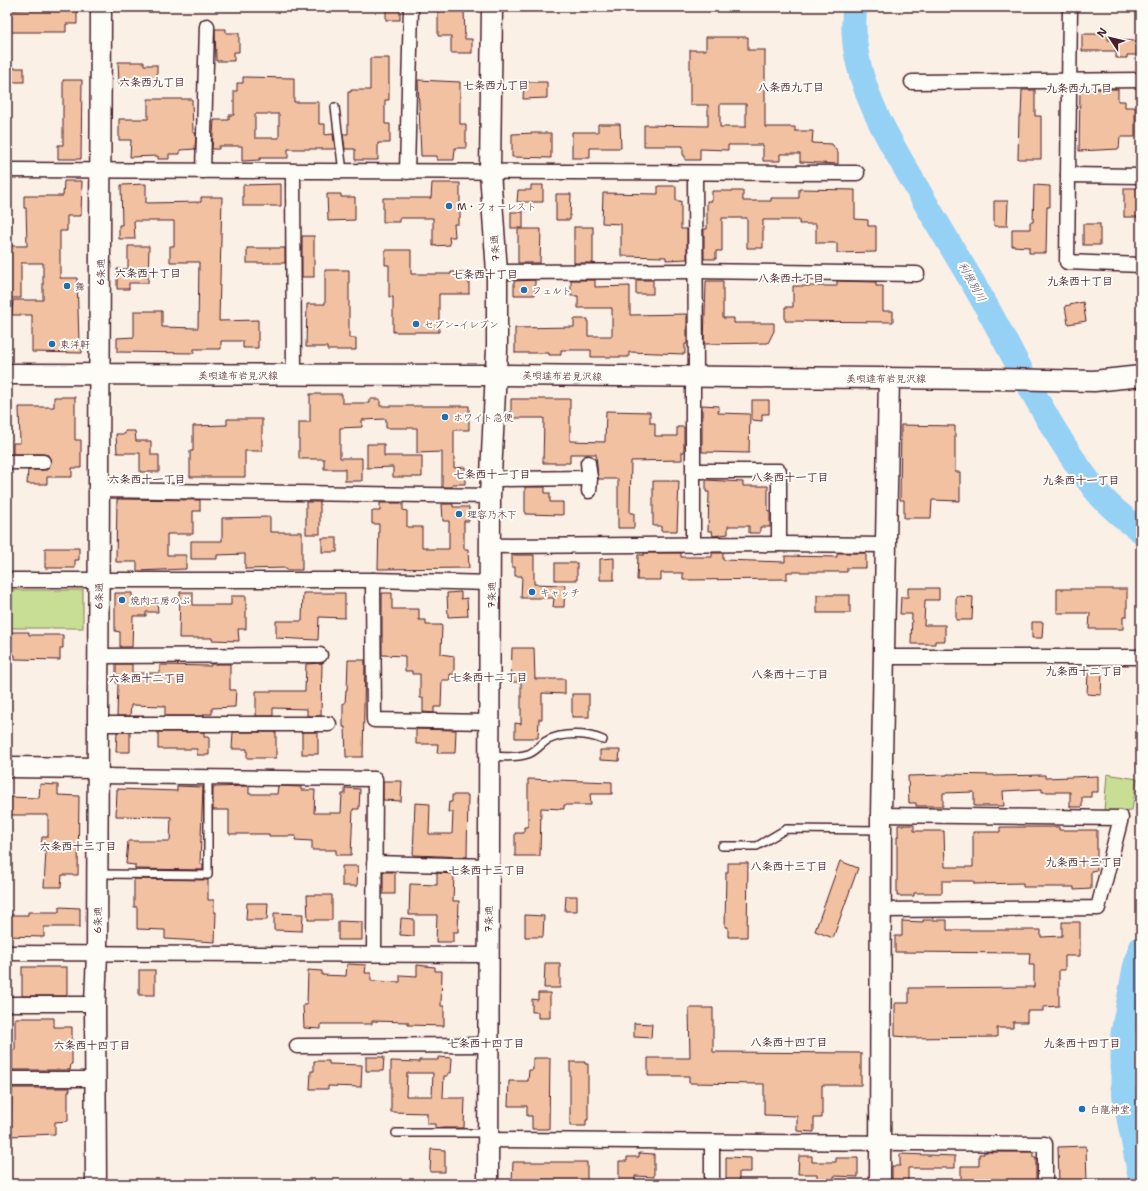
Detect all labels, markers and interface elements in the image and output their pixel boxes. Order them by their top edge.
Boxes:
north arrow [1090,18,1130,58]
text: N [1094,24,1111,40]
district label: 六条西九丁目 [119,75,185,90]
district label: 七条西九丁目 [463,78,529,93]
district label: 八条西九丁目 [758,80,824,95]
district label: 九条西九丁目 [1046,81,1112,96]
place label: M・フォーレスト [457,200,537,213]
marker: M・フォーレスト [444,201,454,211]
street label: 7条通 [488,234,502,262]
street label: 6条通 [94,259,107,286]
water label: 利根別川 [955,259,989,305]
district label: 六条西十丁目 [115,266,181,281]
district label: 七条西十丁目 [452,267,518,282]
district label: 八条西十丁目 [758,271,824,286]
district label: 九条西十丁目 [1047,274,1113,289]
place label: 舞 [75,280,85,293]
marker: 舞 [62,281,72,291]
place label: フェルト [532,284,572,297]
marker: フェルト [519,285,529,295]
place label: セブン-イレブン [424,318,499,331]
marker: セブン-イレブン [411,319,421,329]
place label: 東洋軒 [60,338,90,351]
marker: 東洋軒 [47,339,57,349]
street label: 美唄達布岩見沢線 [198,369,278,382]
street label: 美唄達布岩見沢線 [522,369,602,383]
street label: 美唄達布岩見沢線 [846,372,926,385]
place label: ホワイト急便 [453,411,514,424]
marker: ホワイト急便 [440,412,450,422]
district label: 七条西十一丁目 [454,467,531,482]
district label: 八条西十一丁目 [752,470,829,485]
district label: 六条西十一丁目 [109,472,186,487]
district label: 九条西十一丁目 [1043,473,1120,488]
place label: 理容乃木下 [467,508,517,521]
marker: 理容乃木下 [454,509,464,519]
street label: 6条通 [92,582,106,610]
street label: 7条通 [485,582,498,609]
place label: キャッチ [540,586,580,599]
marker: キャッチ [527,587,537,597]
place label: 焼肉工房のぶ [130,594,190,607]
marker: 焼肉工房のぶ [117,595,127,605]
district label: 九条西十二丁目 [1046,664,1123,679]
district label: 八条西十二丁目 [752,667,829,682]
district label: 七条西十二丁目 [451,670,528,685]
district label: 六条西十二丁目 [109,671,186,686]
district label: 六条西十三丁目 [40,839,117,854]
district label: 九条西十三丁目 [1046,855,1123,870]
district label: 八条西十三丁目 [751,859,828,874]
district label: 七条西十三丁目 [449,863,526,878]
street label: 7条通 [482,906,495,933]
street label: 6条通 [91,907,104,934]
district label: 八条西十四丁目 [751,1035,828,1050]
district label: 七条西十四丁目 [448,1036,525,1051]
district label: 九条西十四丁目 [1044,1036,1121,1051]
district label: 六条西十四丁目 [54,1038,131,1053]
place label: 白龍神堂 [1090,1103,1130,1116]
marker: 白龍神堂 [1077,1104,1087,1114]

